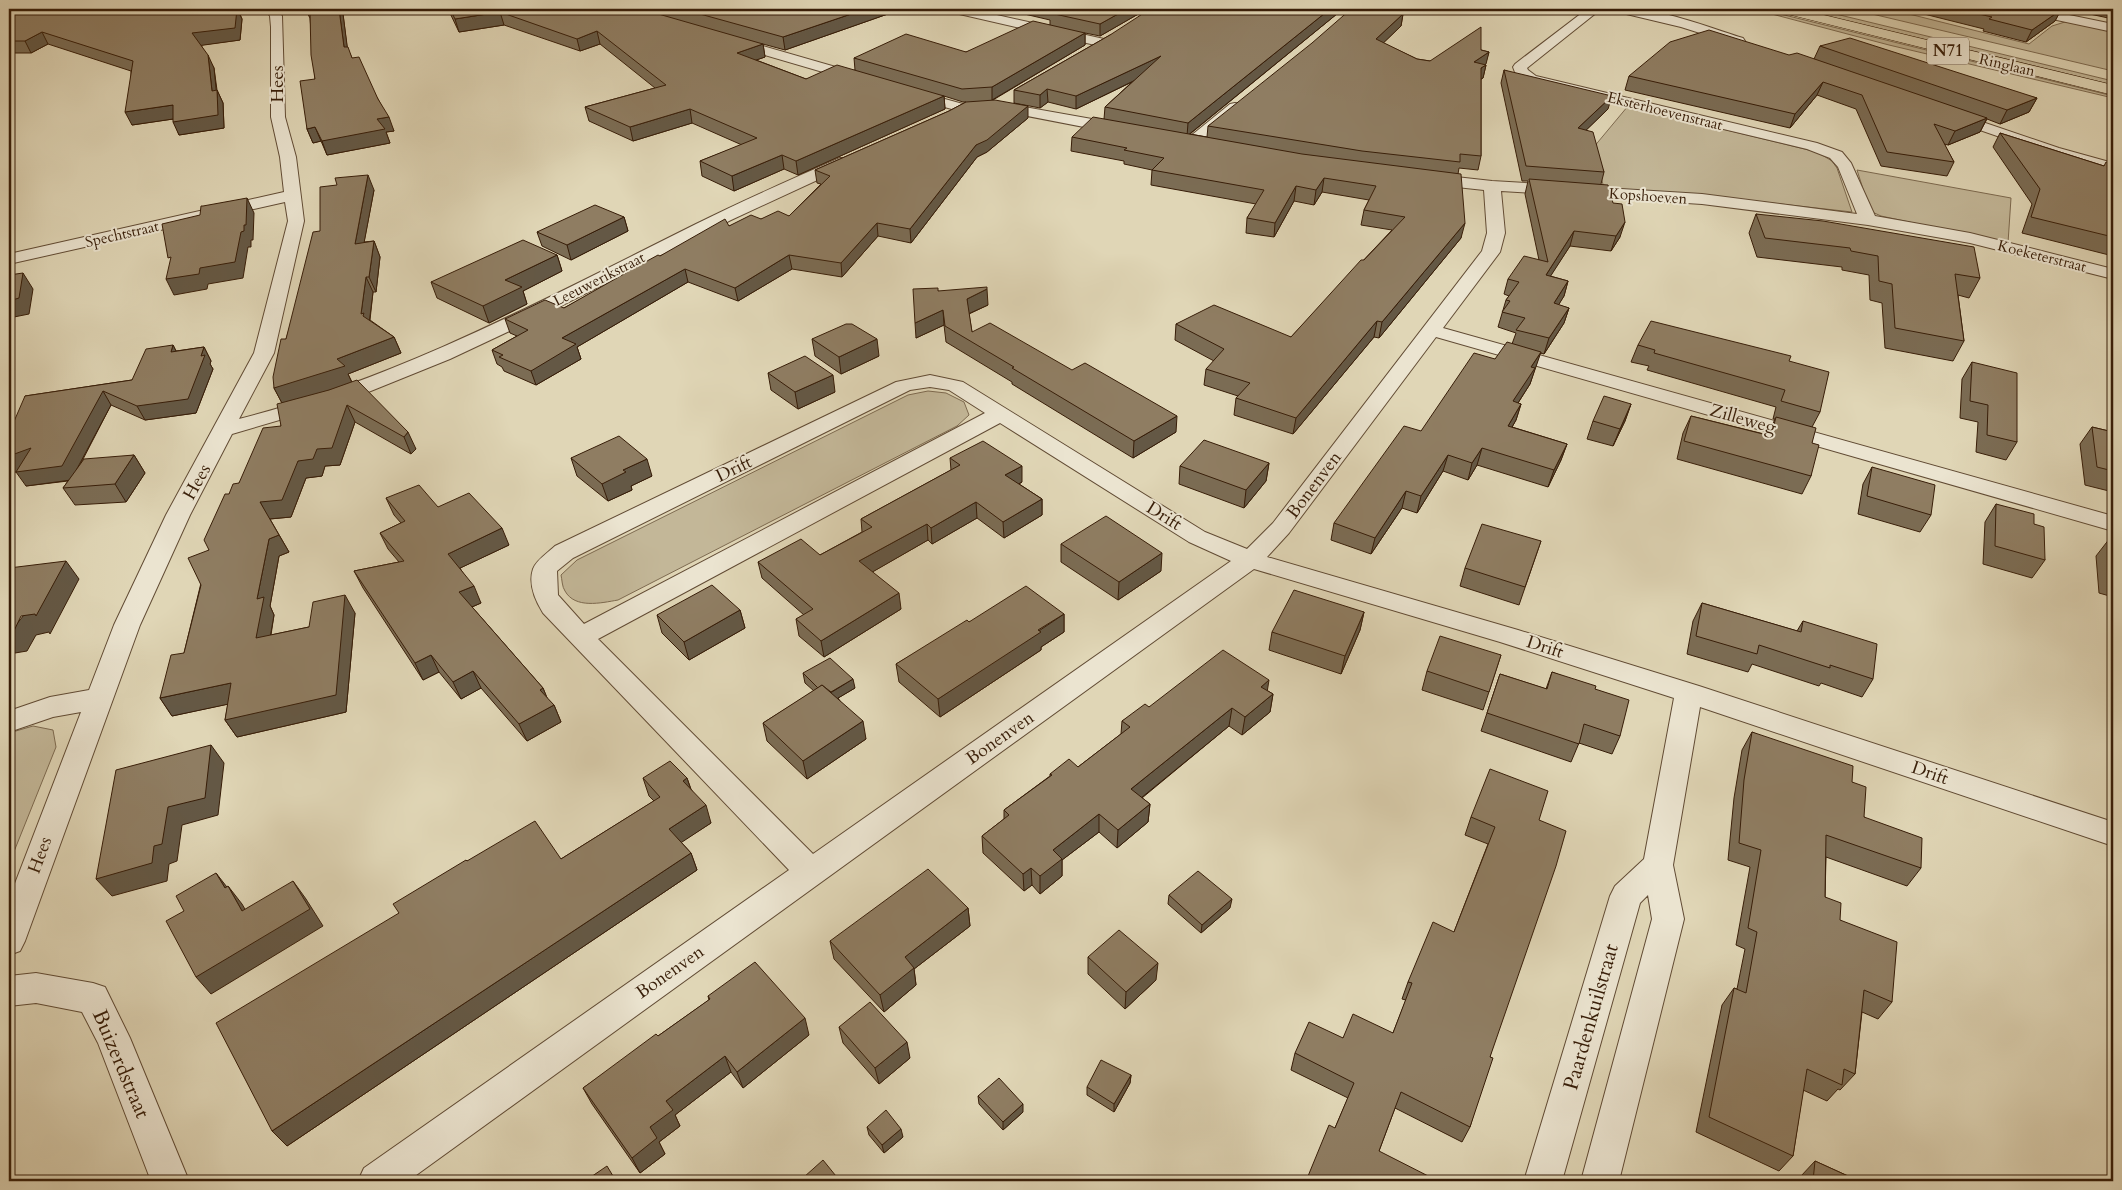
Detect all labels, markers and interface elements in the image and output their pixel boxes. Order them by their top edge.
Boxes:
road number: N71 [1927,37,1969,64]
street label: Ringlaan [1977,49,2037,81]
street label: Hees [265,65,290,103]
street label: Eksterhoevenstraat [1605,87,1725,135]
street label: Kopshoeven [1608,183,1688,209]
street label: Spechtstraat [83,216,161,252]
street label: Koeketerstraat [1995,235,2089,277]
street label: Leeuwerikstraat [550,247,649,311]
street label: Zilleweg [1707,398,1780,441]
street label: Bonenven [1281,446,1348,524]
street label: Drift [712,449,757,488]
street label: Hees [177,460,217,504]
street label: Drift [1142,495,1187,537]
street label: Drift [1523,629,1567,665]
street label: Bonenven [961,705,1040,771]
street label: Drift [1908,755,1952,791]
street label: Hees [22,833,58,877]
street label: Bonenven [631,939,710,1005]
street label: Paardenkuilstraat [1556,940,1626,1094]
street label: Buizerdstraat [85,1005,157,1123]

